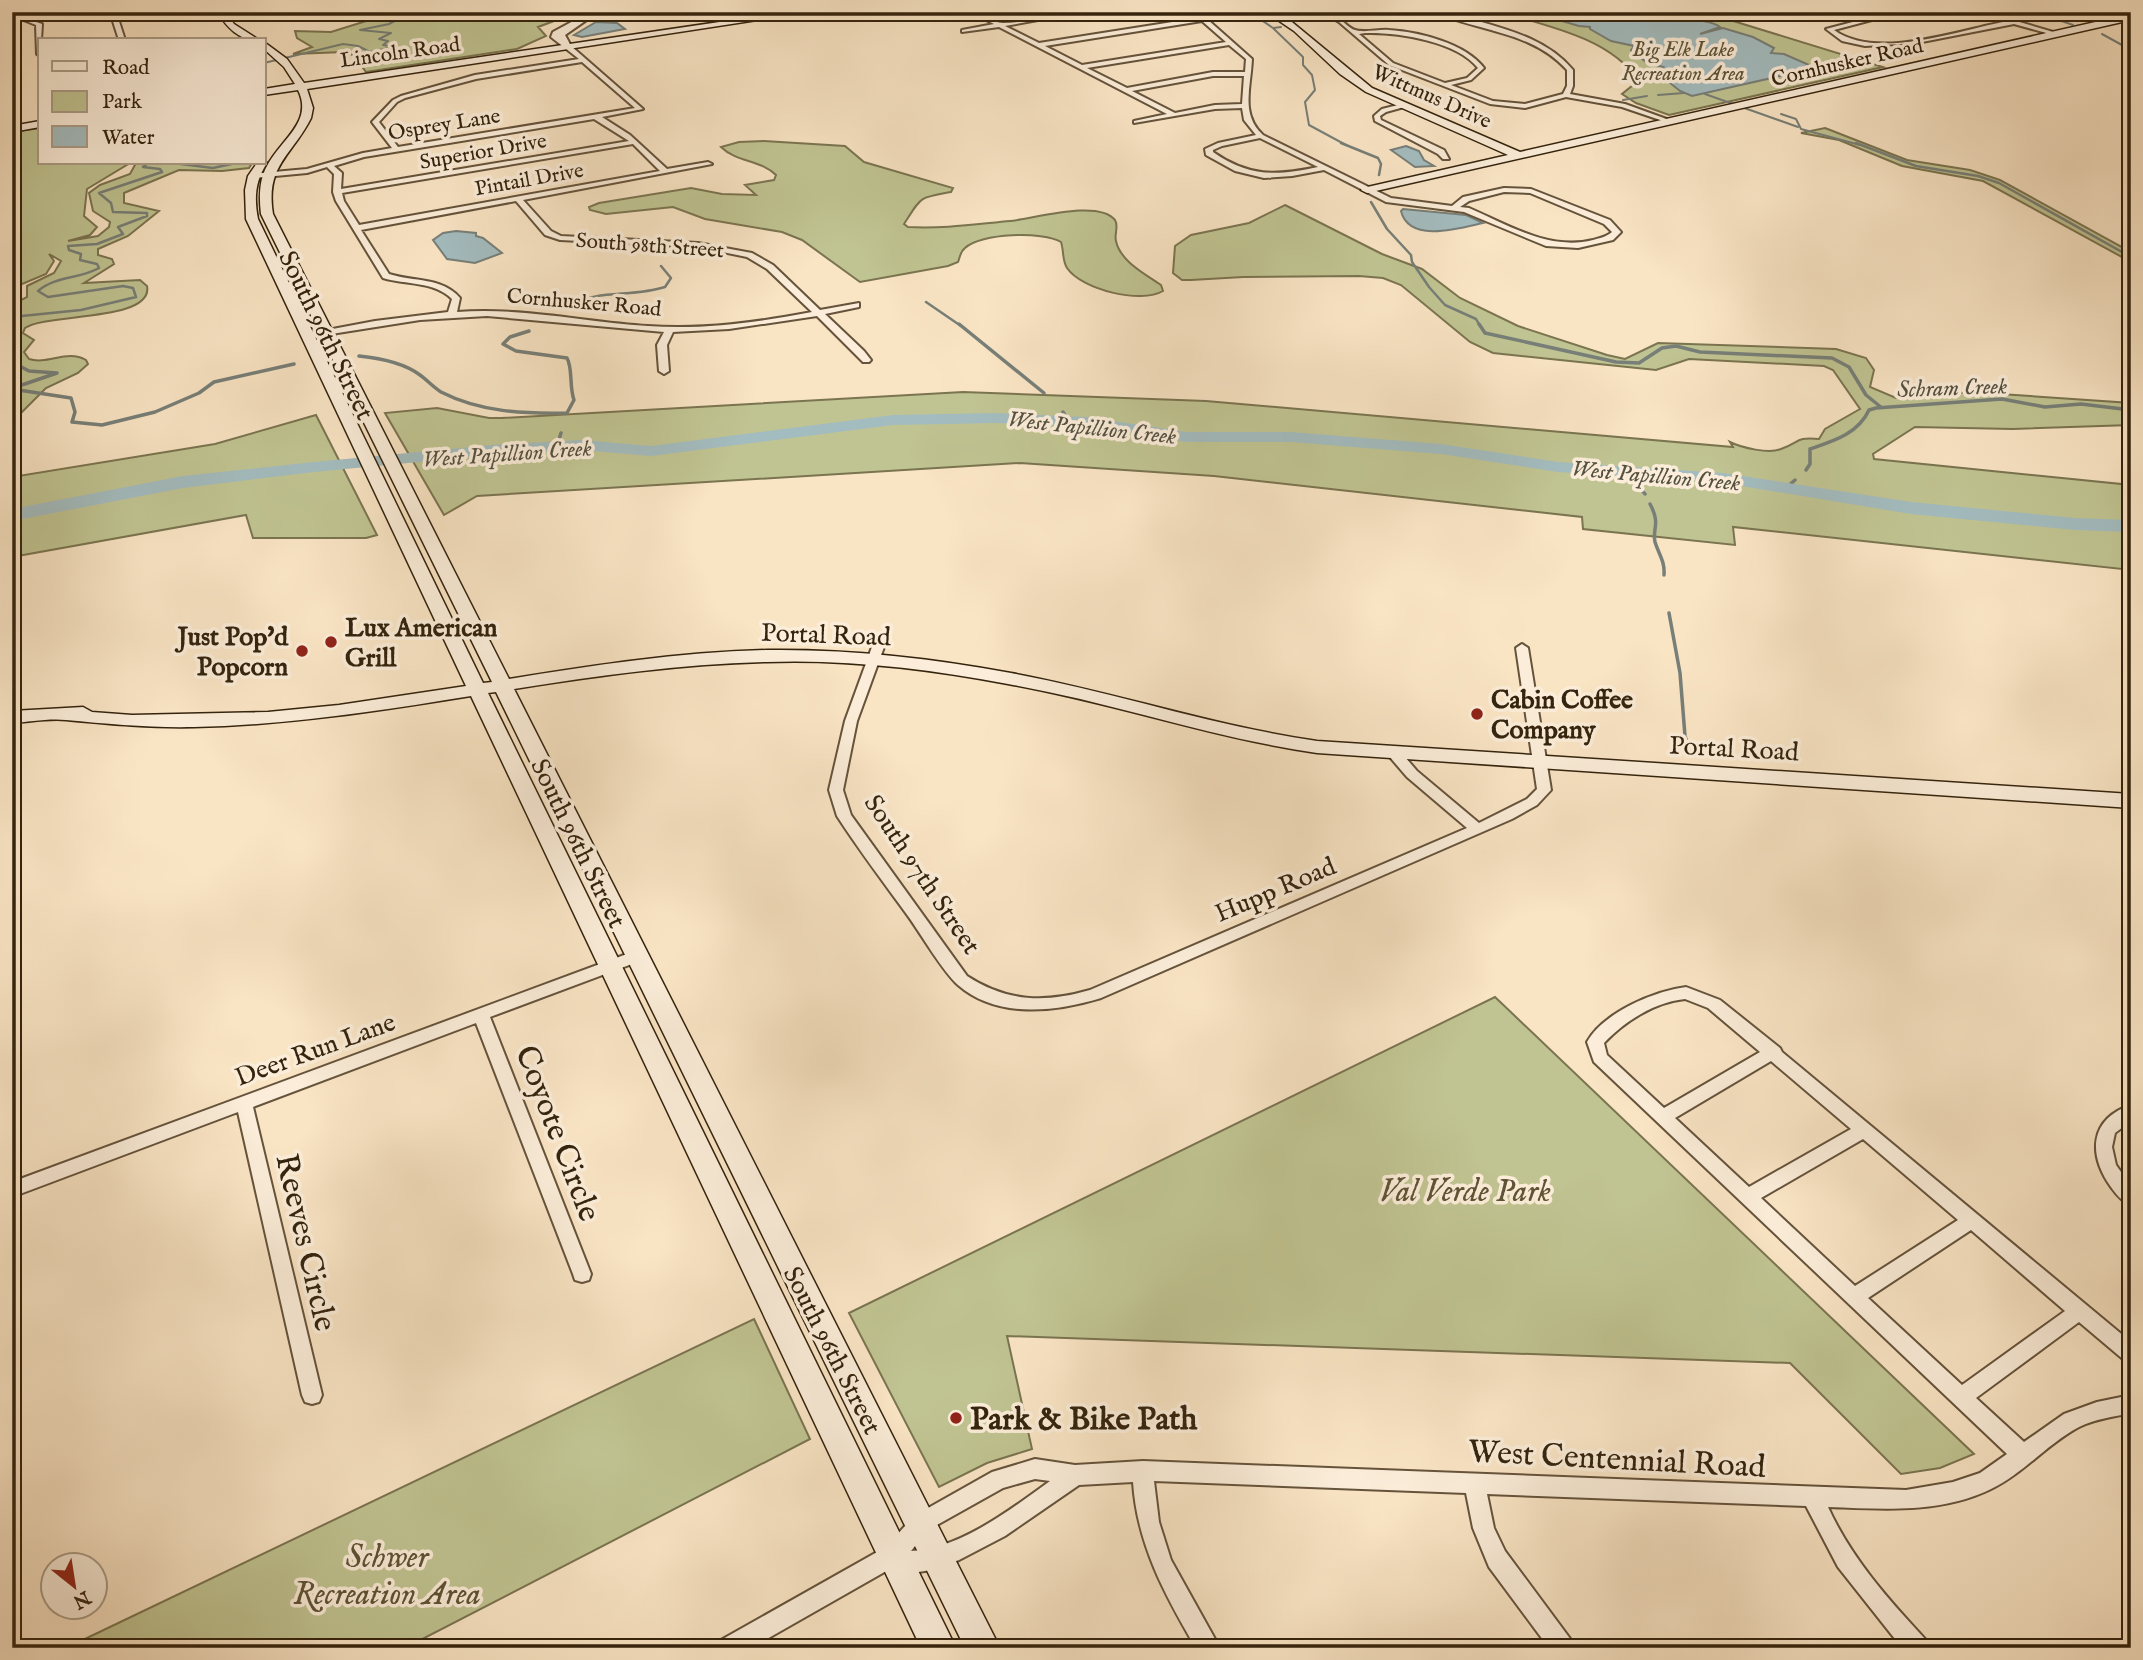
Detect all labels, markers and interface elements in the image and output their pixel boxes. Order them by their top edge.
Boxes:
street label: Lincoln Road [338,32,463,75]
street label: Cornhusker Road [1769,33,1927,94]
park label: Big Elk Lake Recreation Area [1621,37,1745,88]
legend [38,38,266,164]
text: Road [102,55,150,82]
street label: Wittmus Drive [1368,59,1496,136]
text: Park [102,89,143,116]
street label: Osprey Lane [386,103,503,148]
text: Water [102,125,155,152]
street label: Superior Drive [418,128,549,177]
street label: Pintail Drive [473,158,586,203]
street label: South 98th Street [575,228,725,265]
street label: South 96th Street [270,246,381,426]
street label: Cornhusker Road [505,283,663,324]
water label: Schram Creek [1896,372,2008,405]
water label: West Papillion Creek [1006,405,1178,452]
water label: West Papillion Creek [422,434,593,475]
water label: West Papillion Creek [1570,455,1742,498]
place label: Lux American Grill [345,612,498,675]
street label: Portal Road [761,617,891,654]
place label: Just Pop'd Popcorn [175,621,289,684]
marker: Lux American Grill [323,634,339,650]
marker: Just Pop'd Popcorn [294,643,310,659]
place label: Cabin Coffee Company [1491,684,1633,747]
marker: Cabin Coffee Company [1469,706,1485,722]
street label: Portal Road [1668,730,1800,769]
street label: South 96th Street [522,754,633,934]
street label: South 97th Street [856,789,987,961]
street label: Hupp Road [1210,850,1341,931]
street label: Deer Run Lane [231,1006,400,1095]
street label: Coyote Circle [504,1040,609,1228]
street label: Reeves Circle [264,1150,345,1335]
park label: Val Verde Park [1379,1172,1551,1213]
street label: South 96th Street [775,1261,888,1440]
place label: Park & Bike Path [970,1400,1198,1441]
marker: Park & Bike Path [948,1410,964,1426]
street label: West Centennial Road [1467,1432,1767,1489]
park label: Schwer Recreation Area [293,1538,481,1616]
north arrow [38,1552,108,1622]
text: N [68,1584,95,1614]

